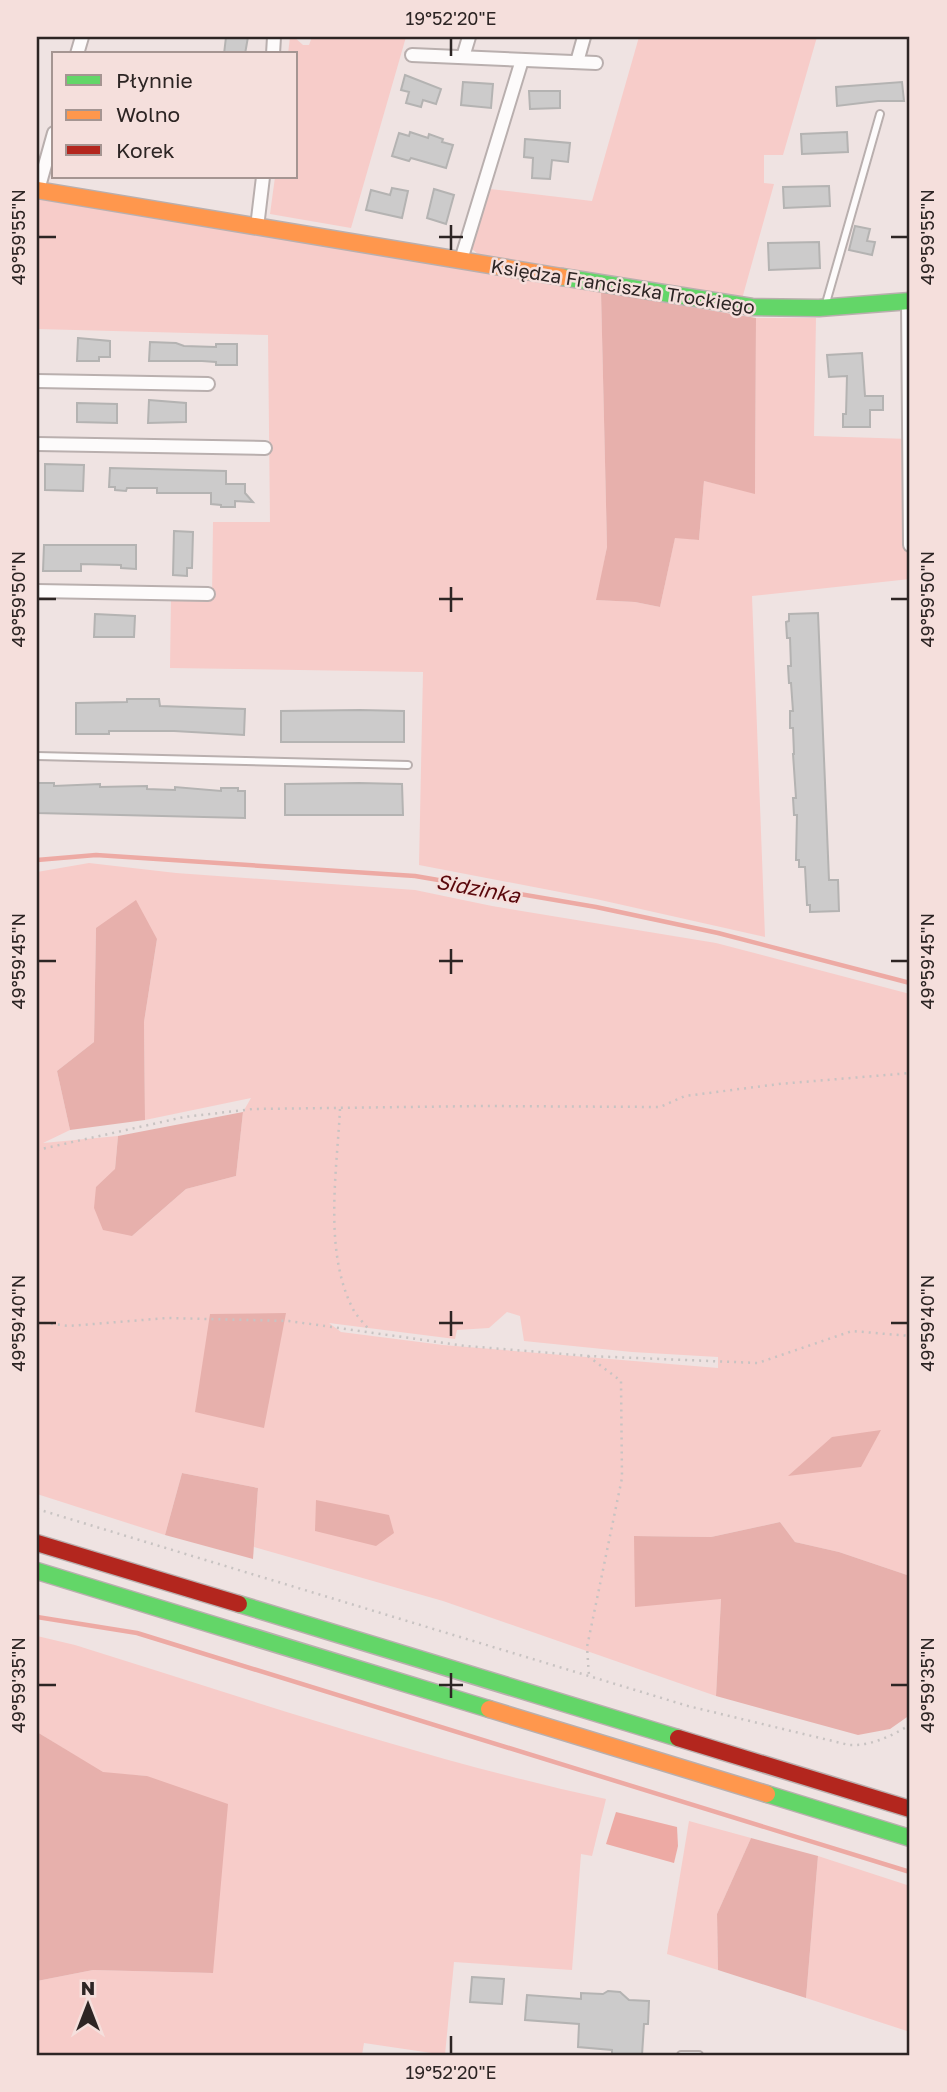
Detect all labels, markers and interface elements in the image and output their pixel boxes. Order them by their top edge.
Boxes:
text: 19°52'20"E [405,7,497,29]
legend [52,52,298,178]
text: Płynnie [116,67,193,93]
text: Wolno [116,101,180,127]
text: Korek [116,137,175,163]
text: 49°59'55"N [7,189,29,285]
text: 49°59'55"N [916,189,938,285]
street label: Księdza Franciszka Trockiego [489,254,757,318]
text: 49°59'50"N [7,551,29,647]
text: 49°59'50"N [916,551,938,647]
water label: Sidzinka [434,868,523,908]
text: 49°59'45"N [7,913,29,1009]
text: 49°59'45"N [916,913,938,1009]
text: 49°59'40"N [7,1274,29,1372]
text: 49°59'40"N [916,1274,938,1372]
text: 49°59'35"N [7,1637,29,1733]
text: 49°59'35"N [916,1637,938,1733]
north arrow [52,1969,122,2039]
text: N [81,1976,95,1999]
text: 19°52'20"E [405,2061,497,2083]

